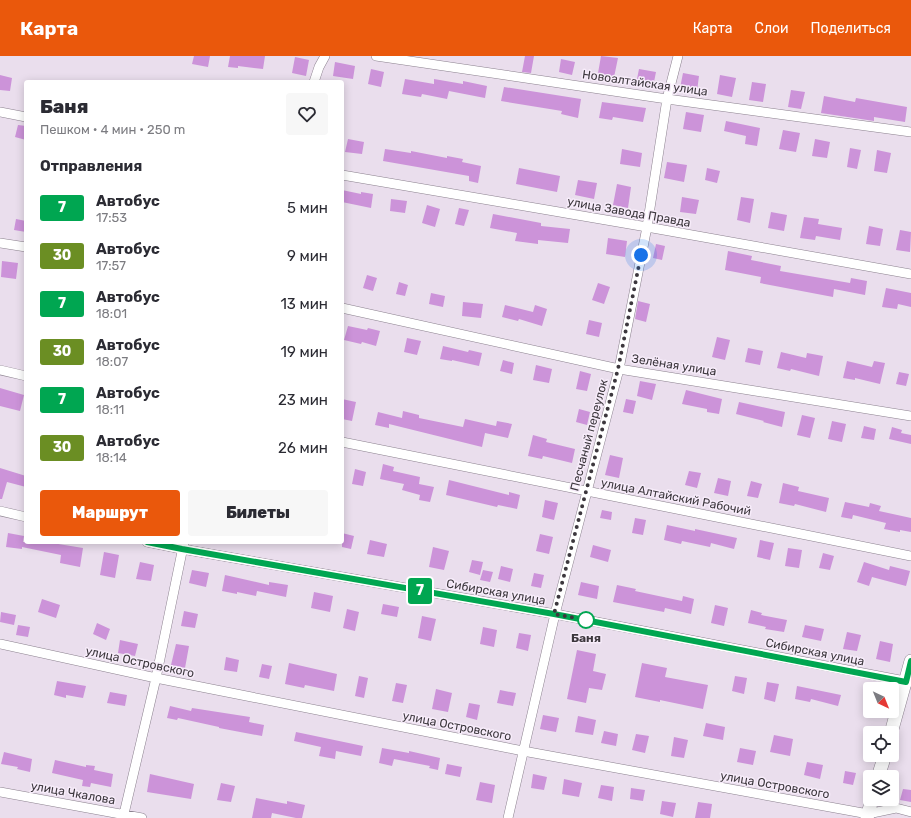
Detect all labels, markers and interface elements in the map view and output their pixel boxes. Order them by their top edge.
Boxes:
text: Карта [20,17,78,40]
text: Карта [693,20,733,37]
text: Слои [755,20,789,37]
text: Поделиться [811,20,891,37]
street label: Новоалтайская улица [581,67,709,99]
button: heart [286,93,328,135]
text: Баня [40,95,88,118]
text: Пешком · 4 мин · 250 m [40,122,185,137]
text: Отправления [40,157,142,175]
text: Автобус [96,192,160,210]
street label: улица Завода Правда [566,194,692,230]
text: 7 [58,199,66,216]
text: 5 мин [287,199,328,217]
text: 17:53 [96,210,127,225]
text: Автобус [96,240,160,258]
your location [631,245,651,265]
text: 30 [53,247,71,264]
text: 9 мин [287,247,328,265]
text: 17:57 [96,258,126,273]
text: Автобус [96,288,160,306]
text: 7 [58,295,66,312]
text: 13 мин [280,295,328,313]
text: 18:01 [96,306,127,321]
text: Автобус [96,336,160,354]
text: 30 [53,343,71,360]
text: 19 мин [281,343,328,361]
street label: Зелёная улица [631,351,717,379]
text: 18:07 [96,354,128,369]
street label: Песчаный переулок [567,377,611,492]
text: Автобус [96,384,160,402]
text: 7 [58,391,66,408]
text: 23 мин [278,391,328,409]
text: 18:11 [96,402,124,417]
text: Автобус [96,432,160,450]
text: 30 [53,439,71,456]
text: 26 мин [278,439,328,457]
text: 18:14 [96,450,127,465]
street label: улица Алтайский Рабочий [600,476,752,518]
button: Маршрут [40,490,180,536]
button: Билеты [188,490,328,536]
street label: Сибирская улица [445,576,547,608]
line badge: 7 [407,578,433,604]
text: 7 [416,582,424,599]
marker: Баня [577,611,595,629]
place label: Баня [571,631,601,645]
street label: Сибирская улица [764,636,866,668]
street label: улица Островского [84,644,196,680]
north arrow [863,682,899,718]
map controls [863,682,899,806]
street label: улица Островского [401,709,513,743]
button: locate [863,726,899,762]
street label: улица Островского [719,768,831,802]
button: layers [863,770,899,806]
street label: улица Чкалова [30,779,116,807]

